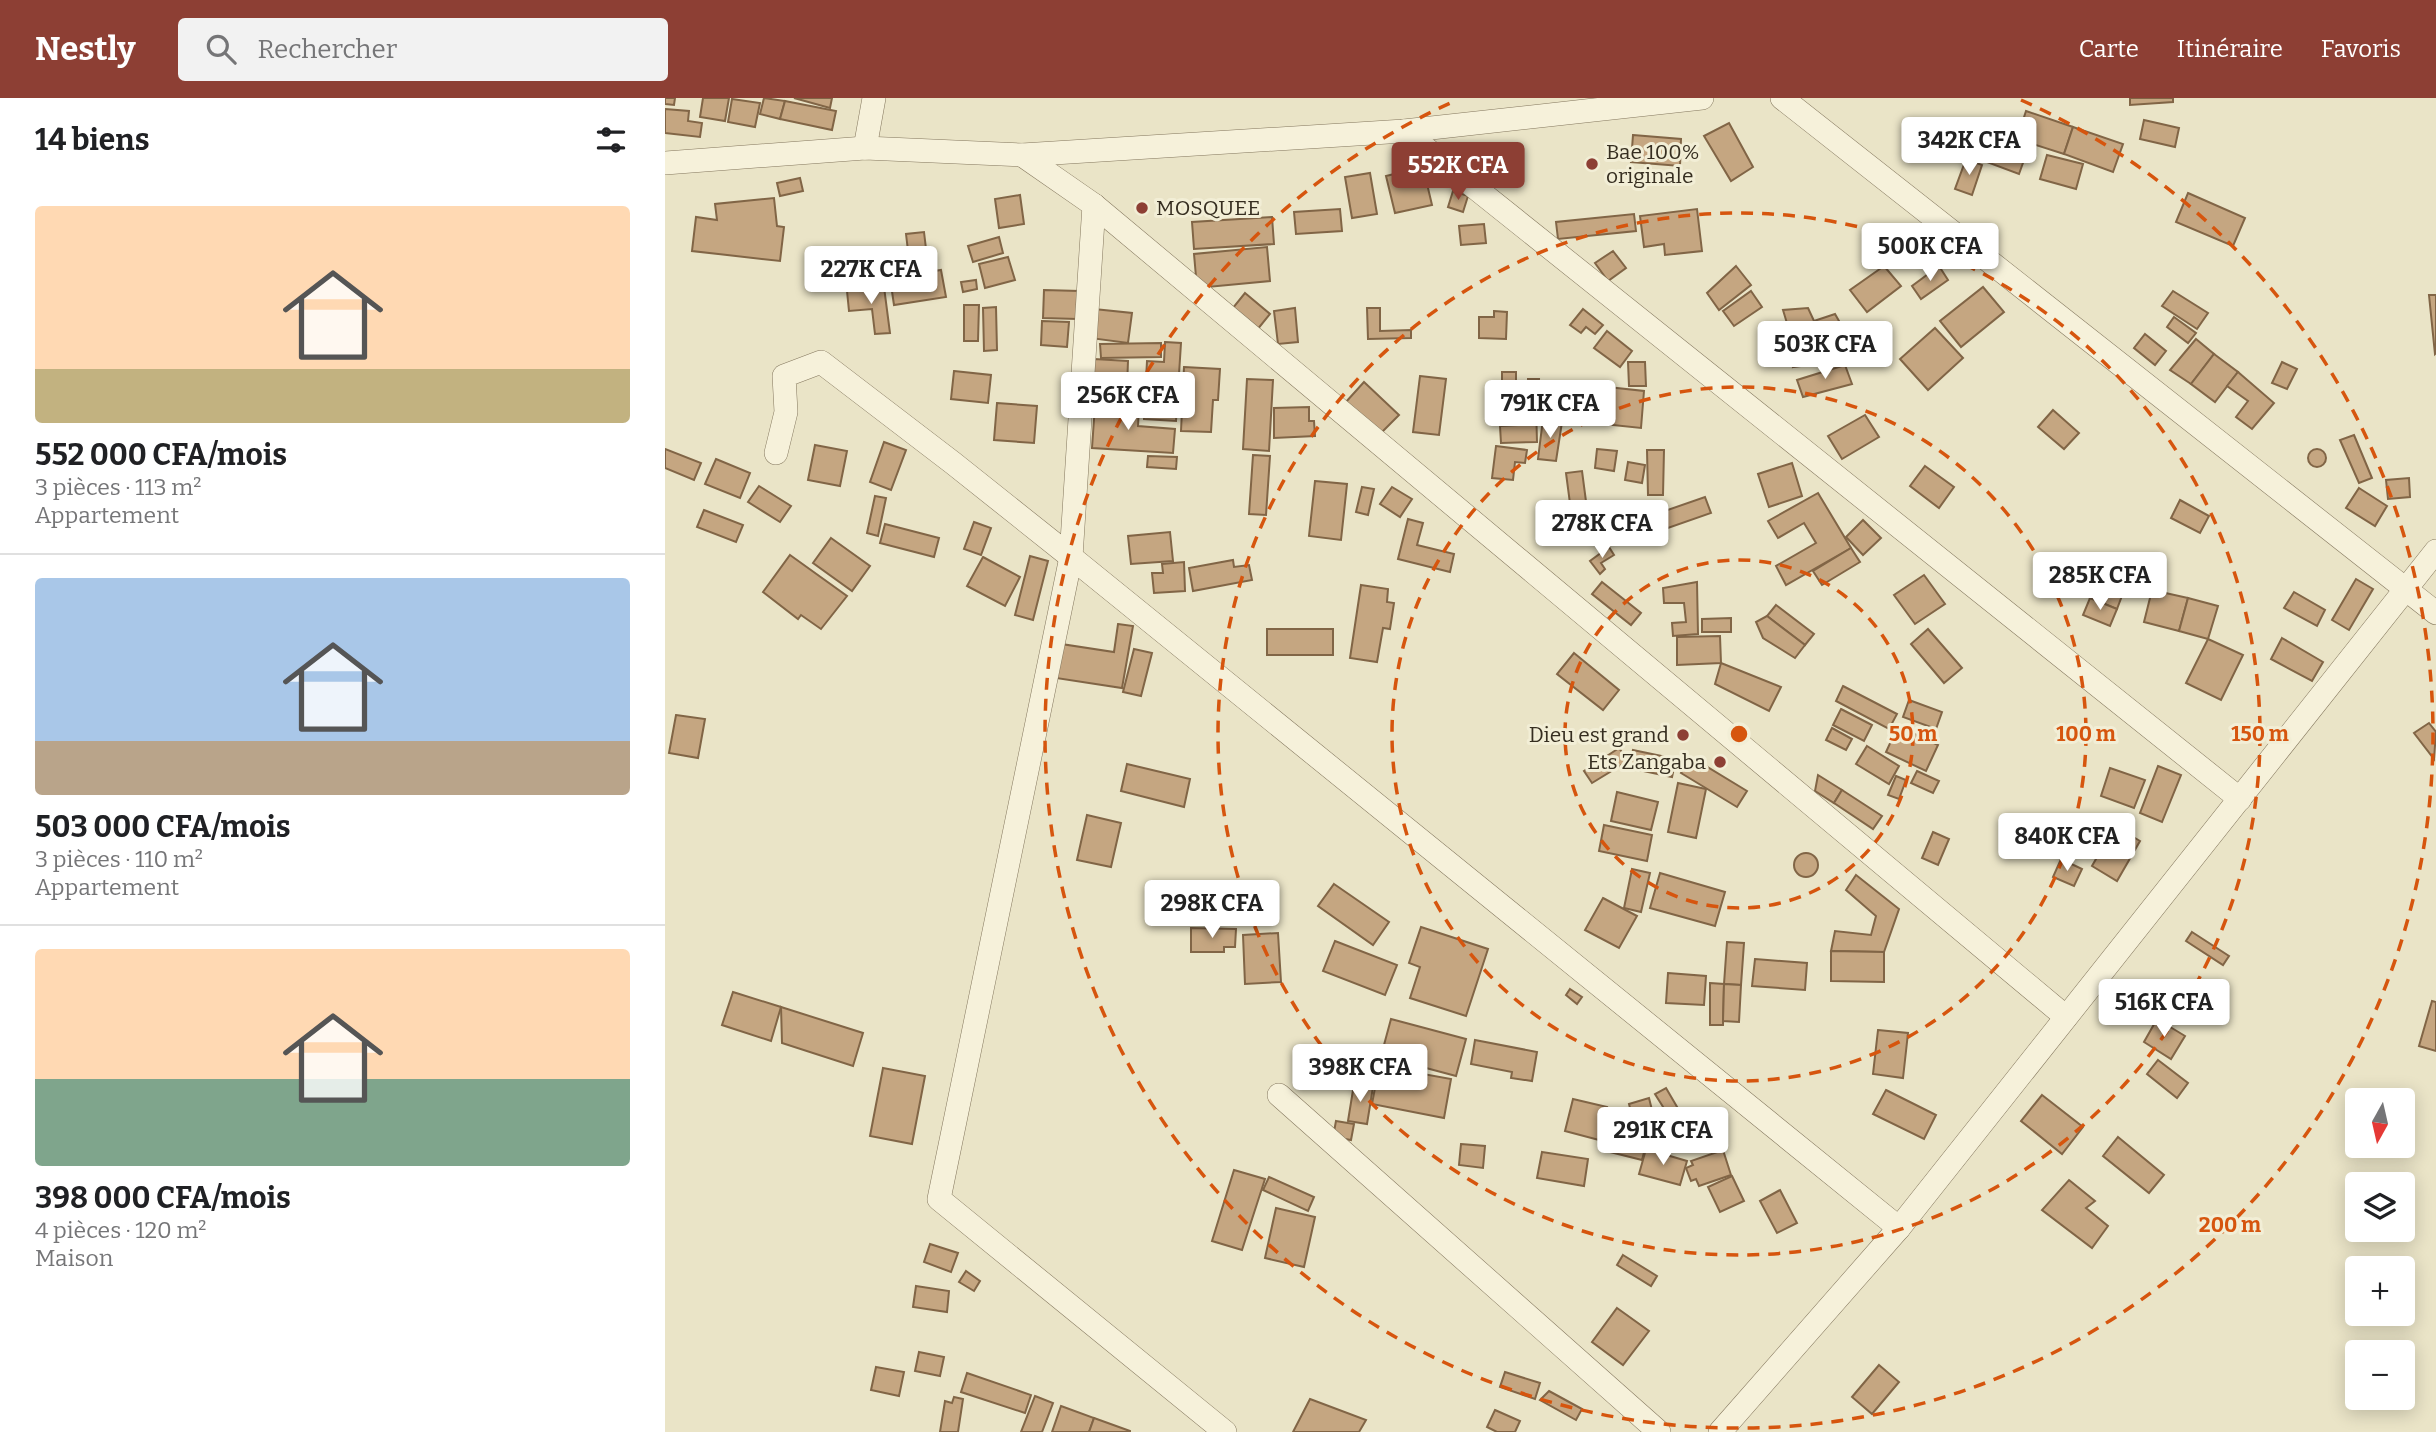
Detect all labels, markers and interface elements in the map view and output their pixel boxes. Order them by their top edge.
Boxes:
search box [178,18,668,81]
text: Nestly [35,29,136,69]
icon: search [202,30,240,68]
text: Rechercher [258,34,397,65]
text: Carte [2079,35,2139,63]
text: Itinéraire [2177,35,2283,63]
text: Favoris [2321,35,2401,63]
pin: 342K CFA [1897,118,2041,177]
icon: filters [592,121,630,159]
text: 14 biens [35,122,149,158]
text: 342K CFA [1917,126,2021,154]
place label: Bae 100% originale [1606,139,1699,189]
pin: 552K CFA [1386,142,1530,202]
text: 552K CFA [1408,151,1508,179]
marker: Bae 100% originale [1584,156,1600,172]
place label: MOSQUEE [1156,195,1260,221]
marker: MOSQUEE [1134,200,1150,216]
pin: 500K CFA [1858,223,2002,283]
text: 500K CFA [1878,232,1982,260]
pin: 227K CFA [799,246,943,306]
icon: home [270,252,396,378]
text: 227K CFA [820,255,922,283]
pin: 503K CFA [1753,322,1897,381]
text: 503K CFA [1774,330,1876,358]
pin: 256K CFA [1056,372,1200,432]
pin: 791K CFA [1478,380,1622,440]
text: 256K CFA [1077,381,1179,409]
text: 791K CFA [1501,389,1599,417]
text: 552 000 CFA/mois [35,437,287,473]
text: 3 pièces · 113 m² [35,473,201,501]
pin: 278K CFA [1530,500,1674,560]
text: Appartement [35,501,179,529]
text: 278K CFA [1551,509,1653,537]
pin: 285K CFA [2028,552,2172,612]
text: 285K CFA [2049,561,2151,589]
icon: home [270,624,396,750]
text: 50 m [1889,721,1937,747]
text: 100 m [2056,721,2116,747]
text: 150 m [2231,721,2289,747]
place label: Dieu est grand [1529,722,1669,748]
centre of rings [1727,722,1751,746]
marker: Dieu est grand [1675,727,1691,743]
place label: Ets Zangaba [1587,749,1706,775]
marker: Ets Zangaba [1712,754,1728,770]
text: 503 000 CFA/mois [35,809,291,845]
pin: 840K CFA [1995,814,2139,873]
text: 840K CFA [2014,822,2120,850]
text: 3 pièces · 110 m² [35,845,203,873]
text: Appartement [35,873,179,901]
pin: 298K CFA [1140,880,1284,940]
text: 298K CFA [1161,889,1263,917]
pin: 516K CFA [2092,979,2236,1039]
text: 516K CFA [2115,988,2213,1016]
icon: home [270,995,396,1121]
pin: 398K CFA [1288,1044,1432,1104]
text: 398K CFA [1308,1053,1412,1081]
north arrow [2345,1088,2415,1158]
map controls [2345,1088,2415,1410]
pin: 291K CFA [1591,1108,1735,1167]
text: 291K CFA [1613,1116,1713,1144]
button: layers [2345,1172,2415,1242]
text: 398 000 CFA/mois [35,1180,291,1216]
text: 200 m [2199,1212,2261,1238]
text: 4 pièces · 120 m² [35,1216,207,1244]
text: Maison [35,1244,113,1272]
button: + [2345,1256,2415,1326]
button: − [2345,1340,2415,1410]

